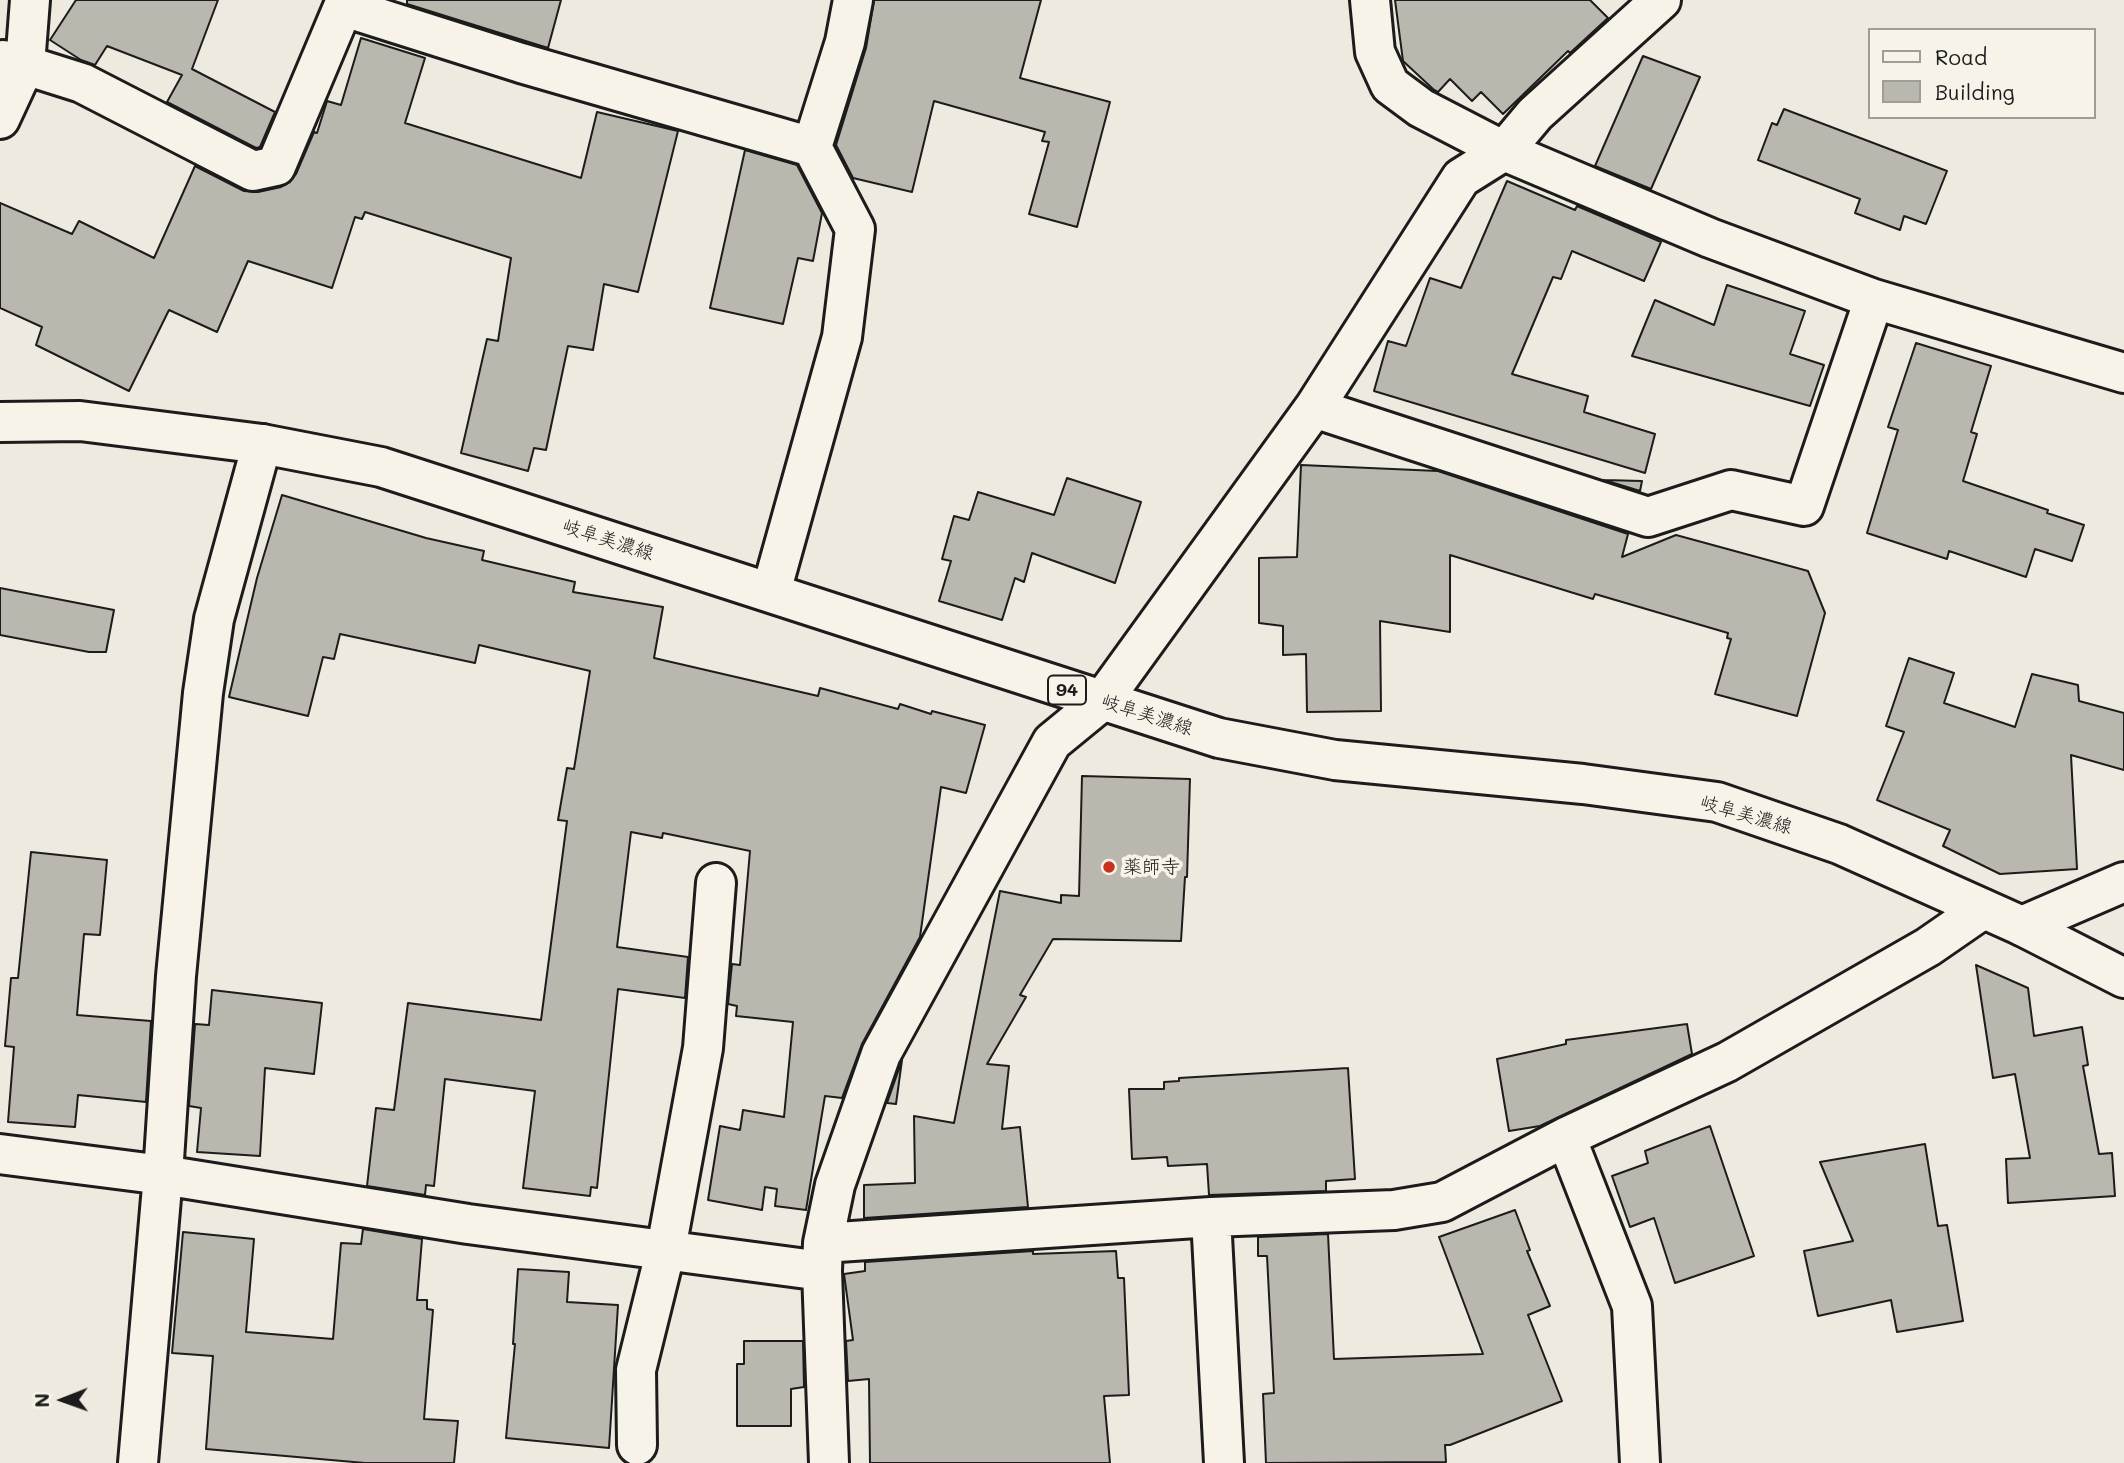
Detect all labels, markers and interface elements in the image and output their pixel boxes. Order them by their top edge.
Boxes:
legend [1868,28,2096,119]
text: Road [1935,43,1987,70]
text: Building [1935,78,2015,105]
street label: 岐阜美濃線 [559,514,657,566]
road number: 94 [1048,676,1086,704]
street label: 岐阜美濃線 [1098,689,1196,741]
street label: 岐阜美濃線 [1697,791,1795,839]
place label: 薬師寺 [1123,856,1180,878]
marker: 薬師寺 [1101,859,1117,875]
north arrow [28,1365,98,1435]
text: N [29,1393,54,1408]

